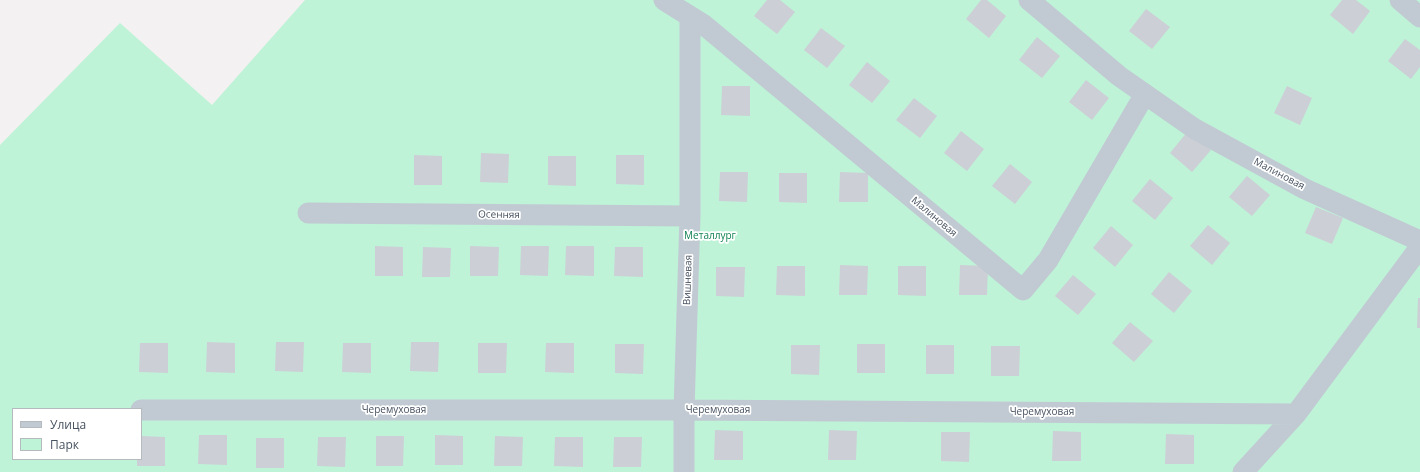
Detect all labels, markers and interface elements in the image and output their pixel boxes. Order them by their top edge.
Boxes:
street label: Малиновая [1252,156,1306,192]
street label: Малиновая [909,194,959,240]
street label: Осенняя [478,209,520,221]
park label: Металлург [684,230,736,242]
street label: Вишневая [681,255,695,305]
street label: Черемуховая [362,404,426,416]
street label: Черемуховая [686,404,750,416]
street label: Черемуховая [1010,406,1074,418]
legend [12,408,142,460]
text: Улица [50,416,86,433]
text: Парк [50,436,79,453]

